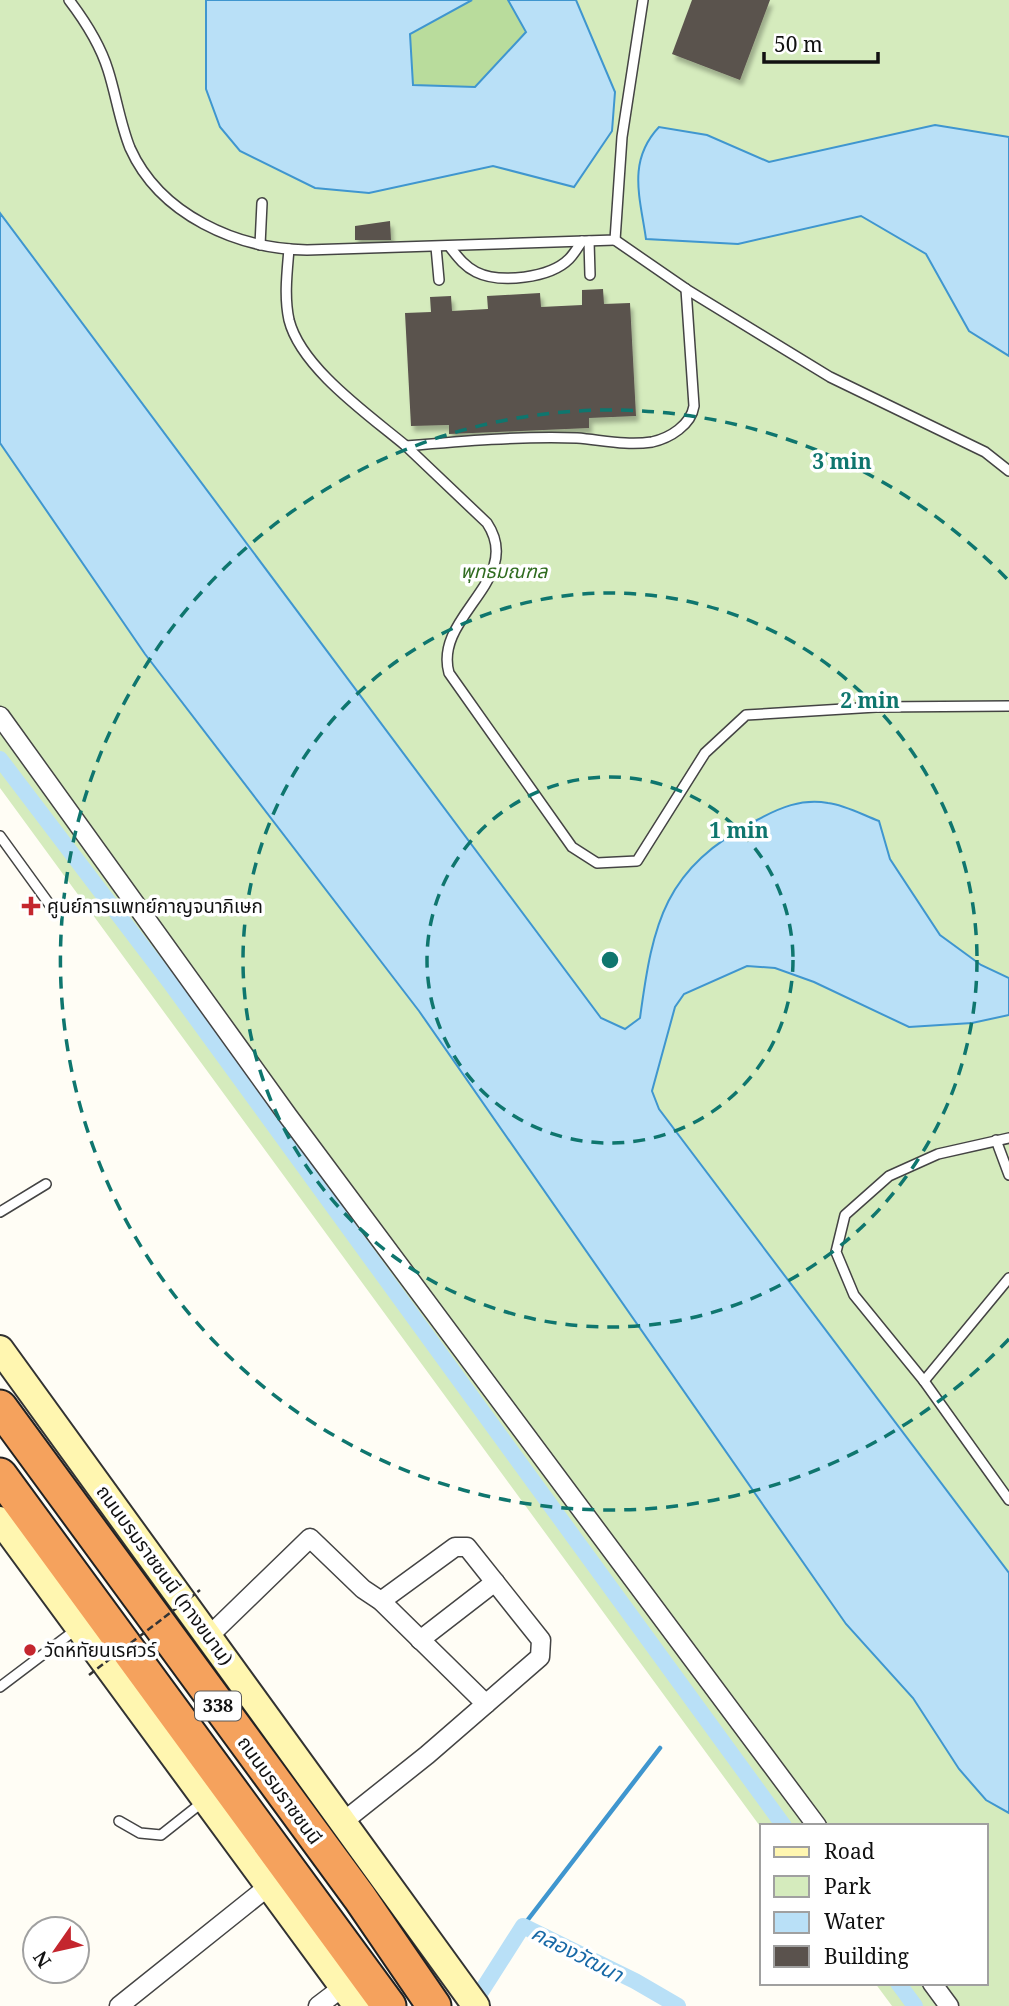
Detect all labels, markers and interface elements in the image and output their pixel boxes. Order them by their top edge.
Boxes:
scale bar [764,21,878,65]
text: 50 m [774,30,823,58]
text: 3 min [812,447,872,475]
park label: พุทธมณฑล [461,558,549,584]
text: 2 min [840,686,900,714]
text: 1 min [709,816,769,844]
place label: ศูนย์การแพทย์กาญจนาภิเษก [47,893,263,919]
marker: ศูนย์การแพทย์กาญจนาภิเษก [21,896,41,916]
centre of rings [598,948,622,972]
street label: ถนนบรมราชชนนี (ทางขนาน) [91,1479,239,1671]
place label: วัดหทัยนเรศวร์ [44,1637,157,1663]
marker: วัดหทัยนเรศวร์ [22,1642,38,1658]
road number: 338 [195,1692,241,1721]
street label: ถนนบรมราชชนนี [232,1730,328,1850]
legend [760,1824,988,1985]
text: Road [824,1837,875,1865]
text: Park [824,1872,871,1900]
text: Water [824,1907,885,1935]
north arrow [21,1915,91,1985]
water label: คลองวัฒนา [527,1918,629,1989]
text: Building [824,1942,909,1970]
text: N [27,1946,57,1973]

